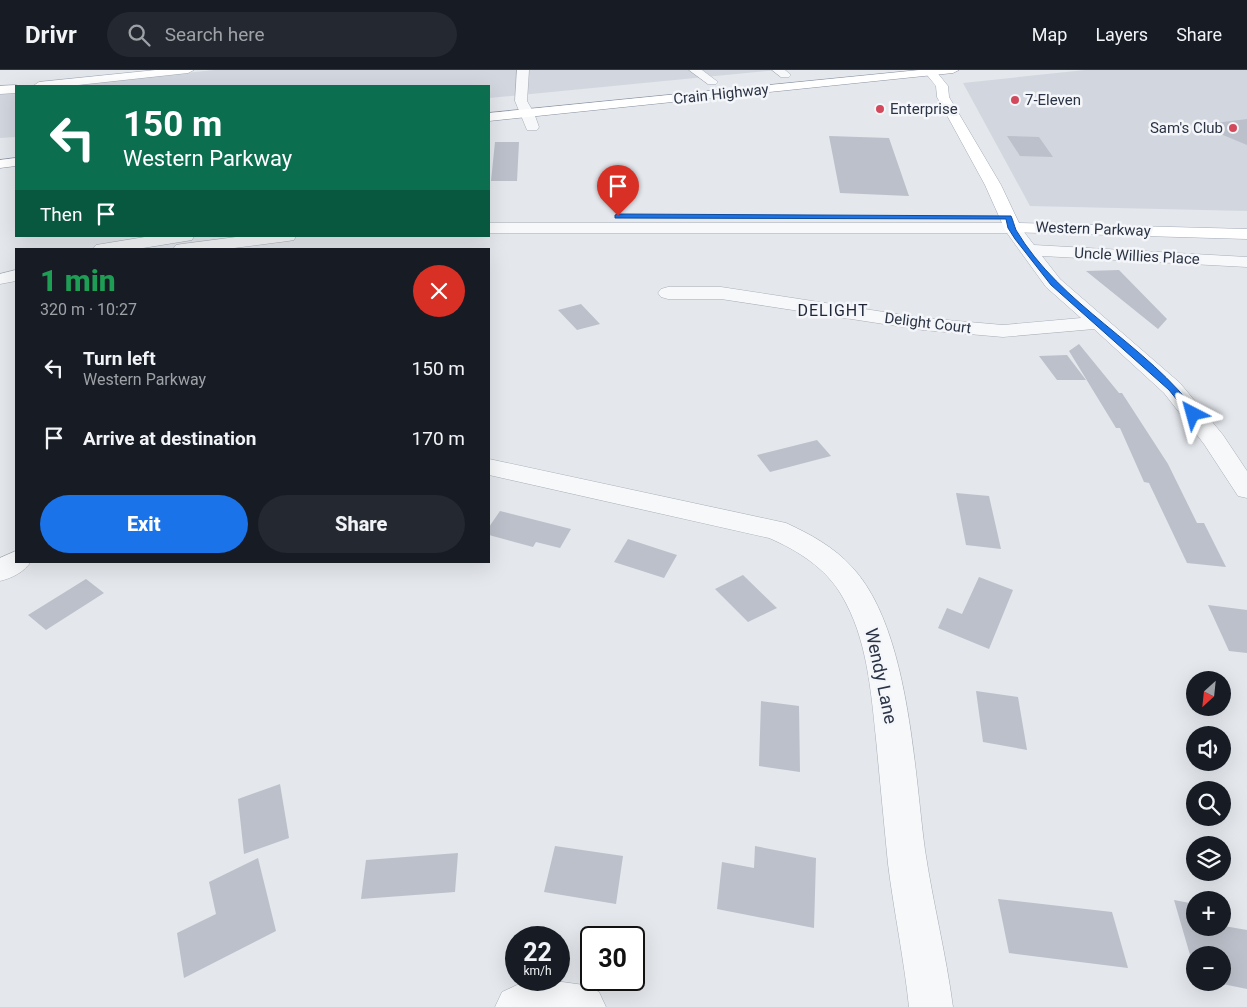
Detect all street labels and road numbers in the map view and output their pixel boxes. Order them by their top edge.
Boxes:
street label: Crain Highway [672,80,770,108]
street label: Western Parkway [1035,218,1151,240]
street label: Uncle Willies Place [1074,244,1200,268]
street label: Delight Court [884,309,973,337]
street label: Wendy Lane [861,626,902,726]

